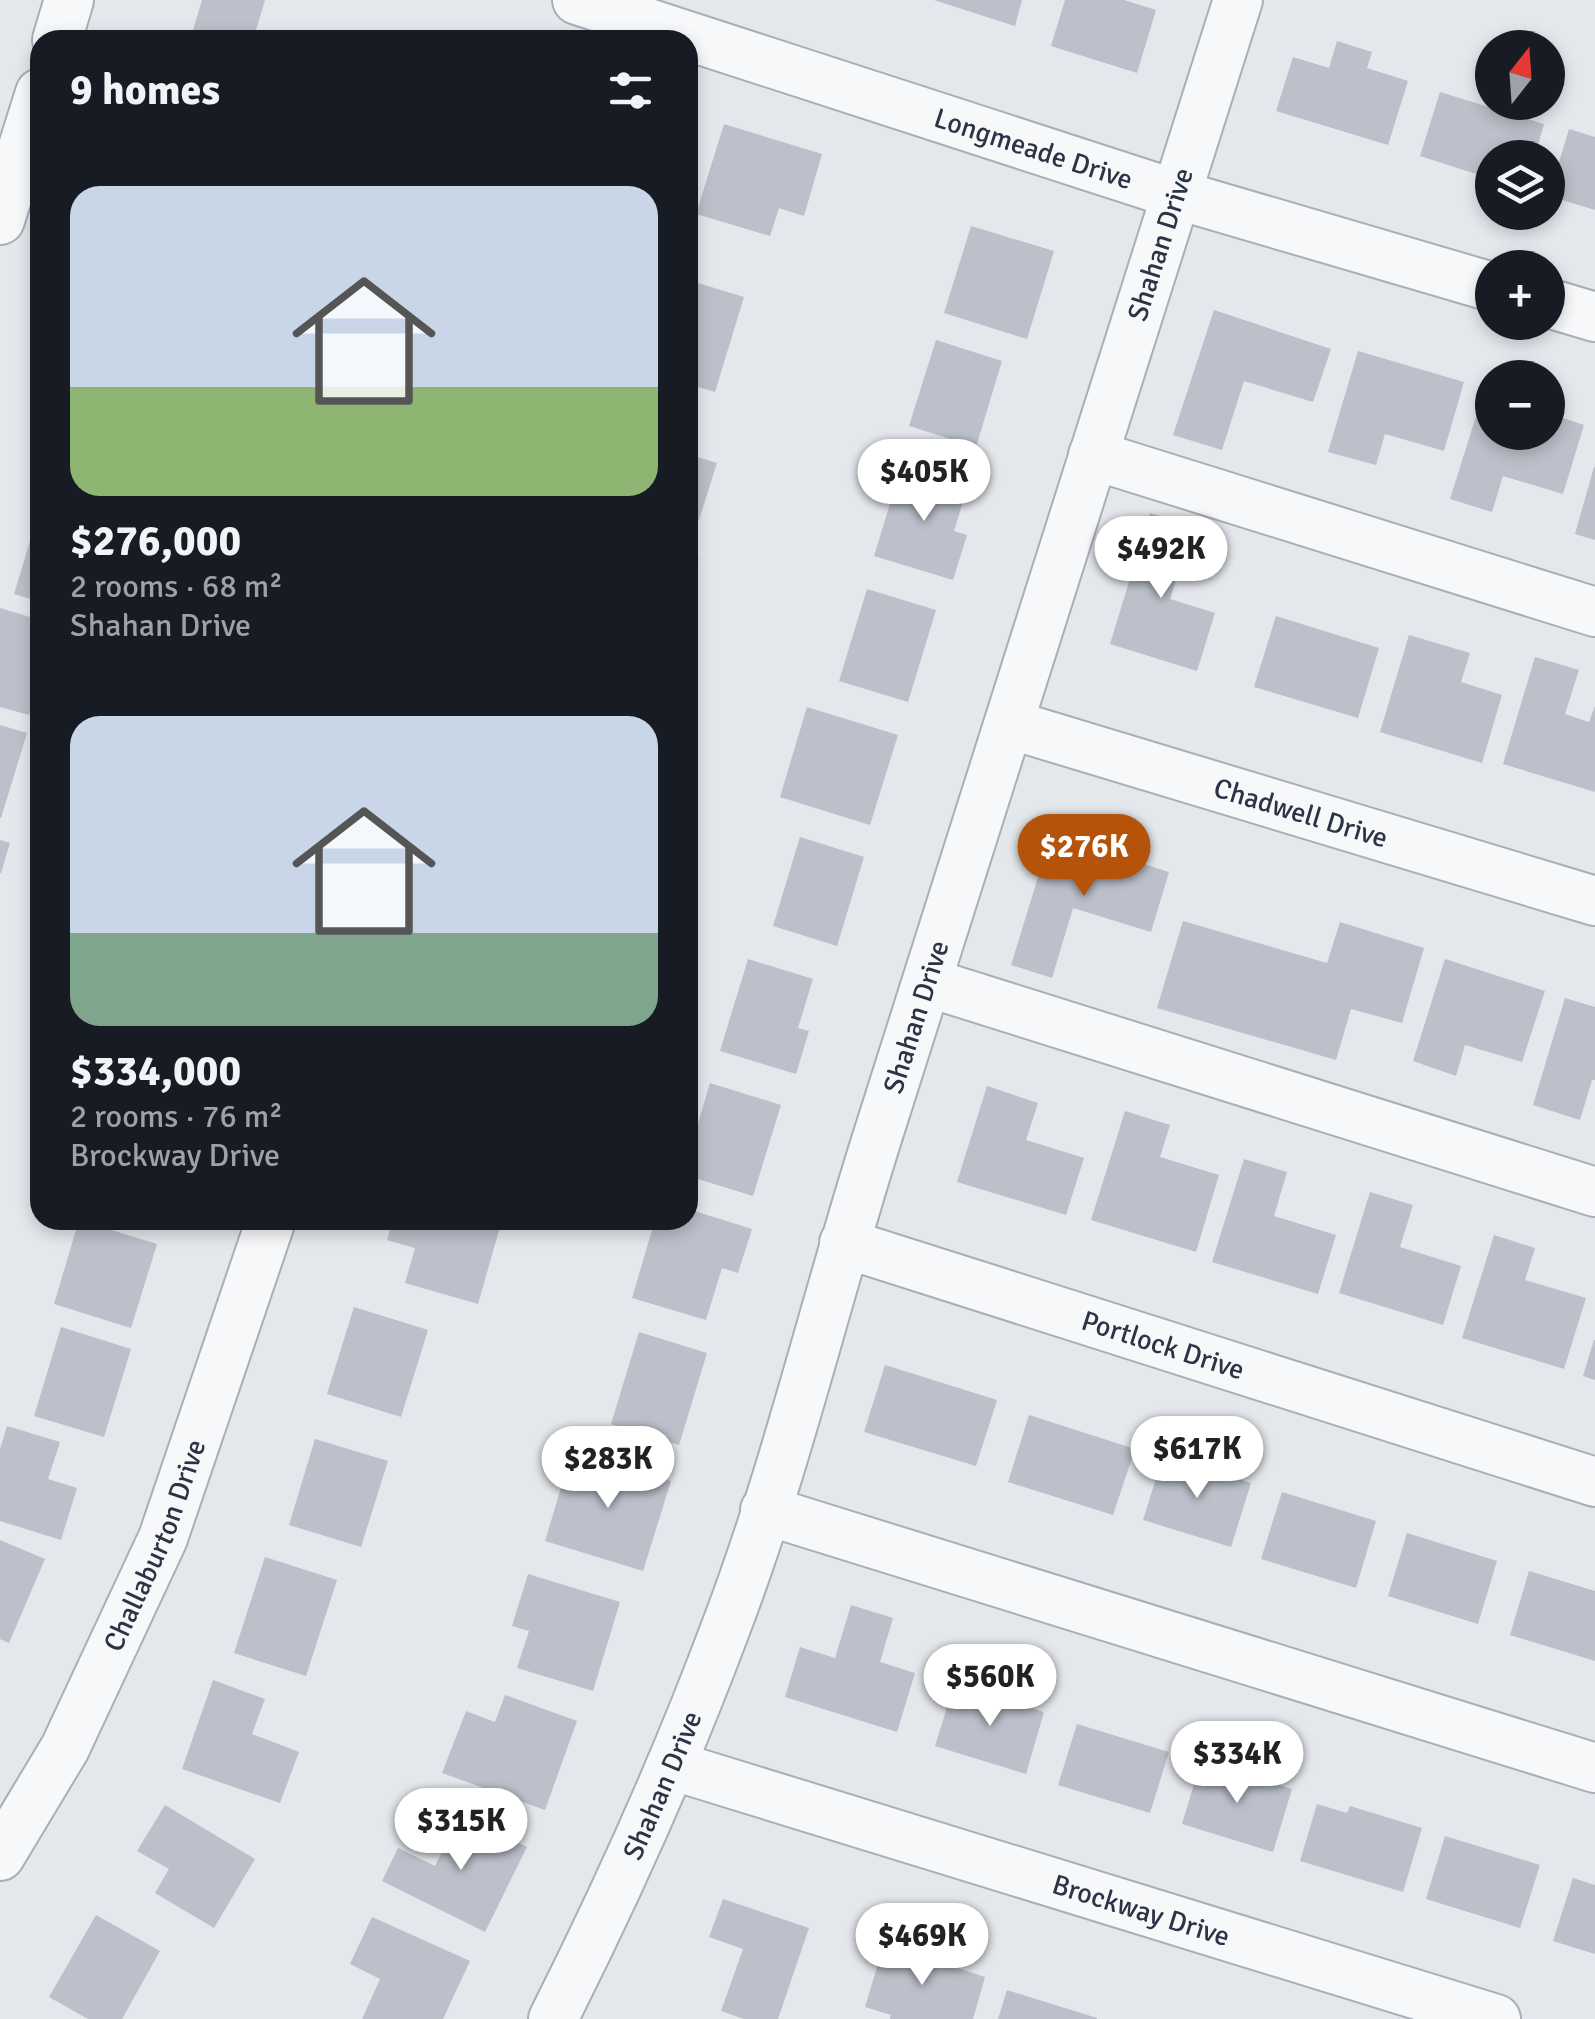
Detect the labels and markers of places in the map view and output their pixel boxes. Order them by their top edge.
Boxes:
pin: $405K [854,439,994,524]
pin: $492K [1091,516,1231,601]
pin: $276K [1014,814,1154,899]
pin: $617K [1127,1416,1267,1501]
pin: $283K [538,1426,678,1511]
pin: $560K [920,1644,1060,1729]
pin: $334K [1167,1721,1307,1806]
pin: $315K [391,1788,531,1873]
pin: $469K [852,1903,992,1988]

